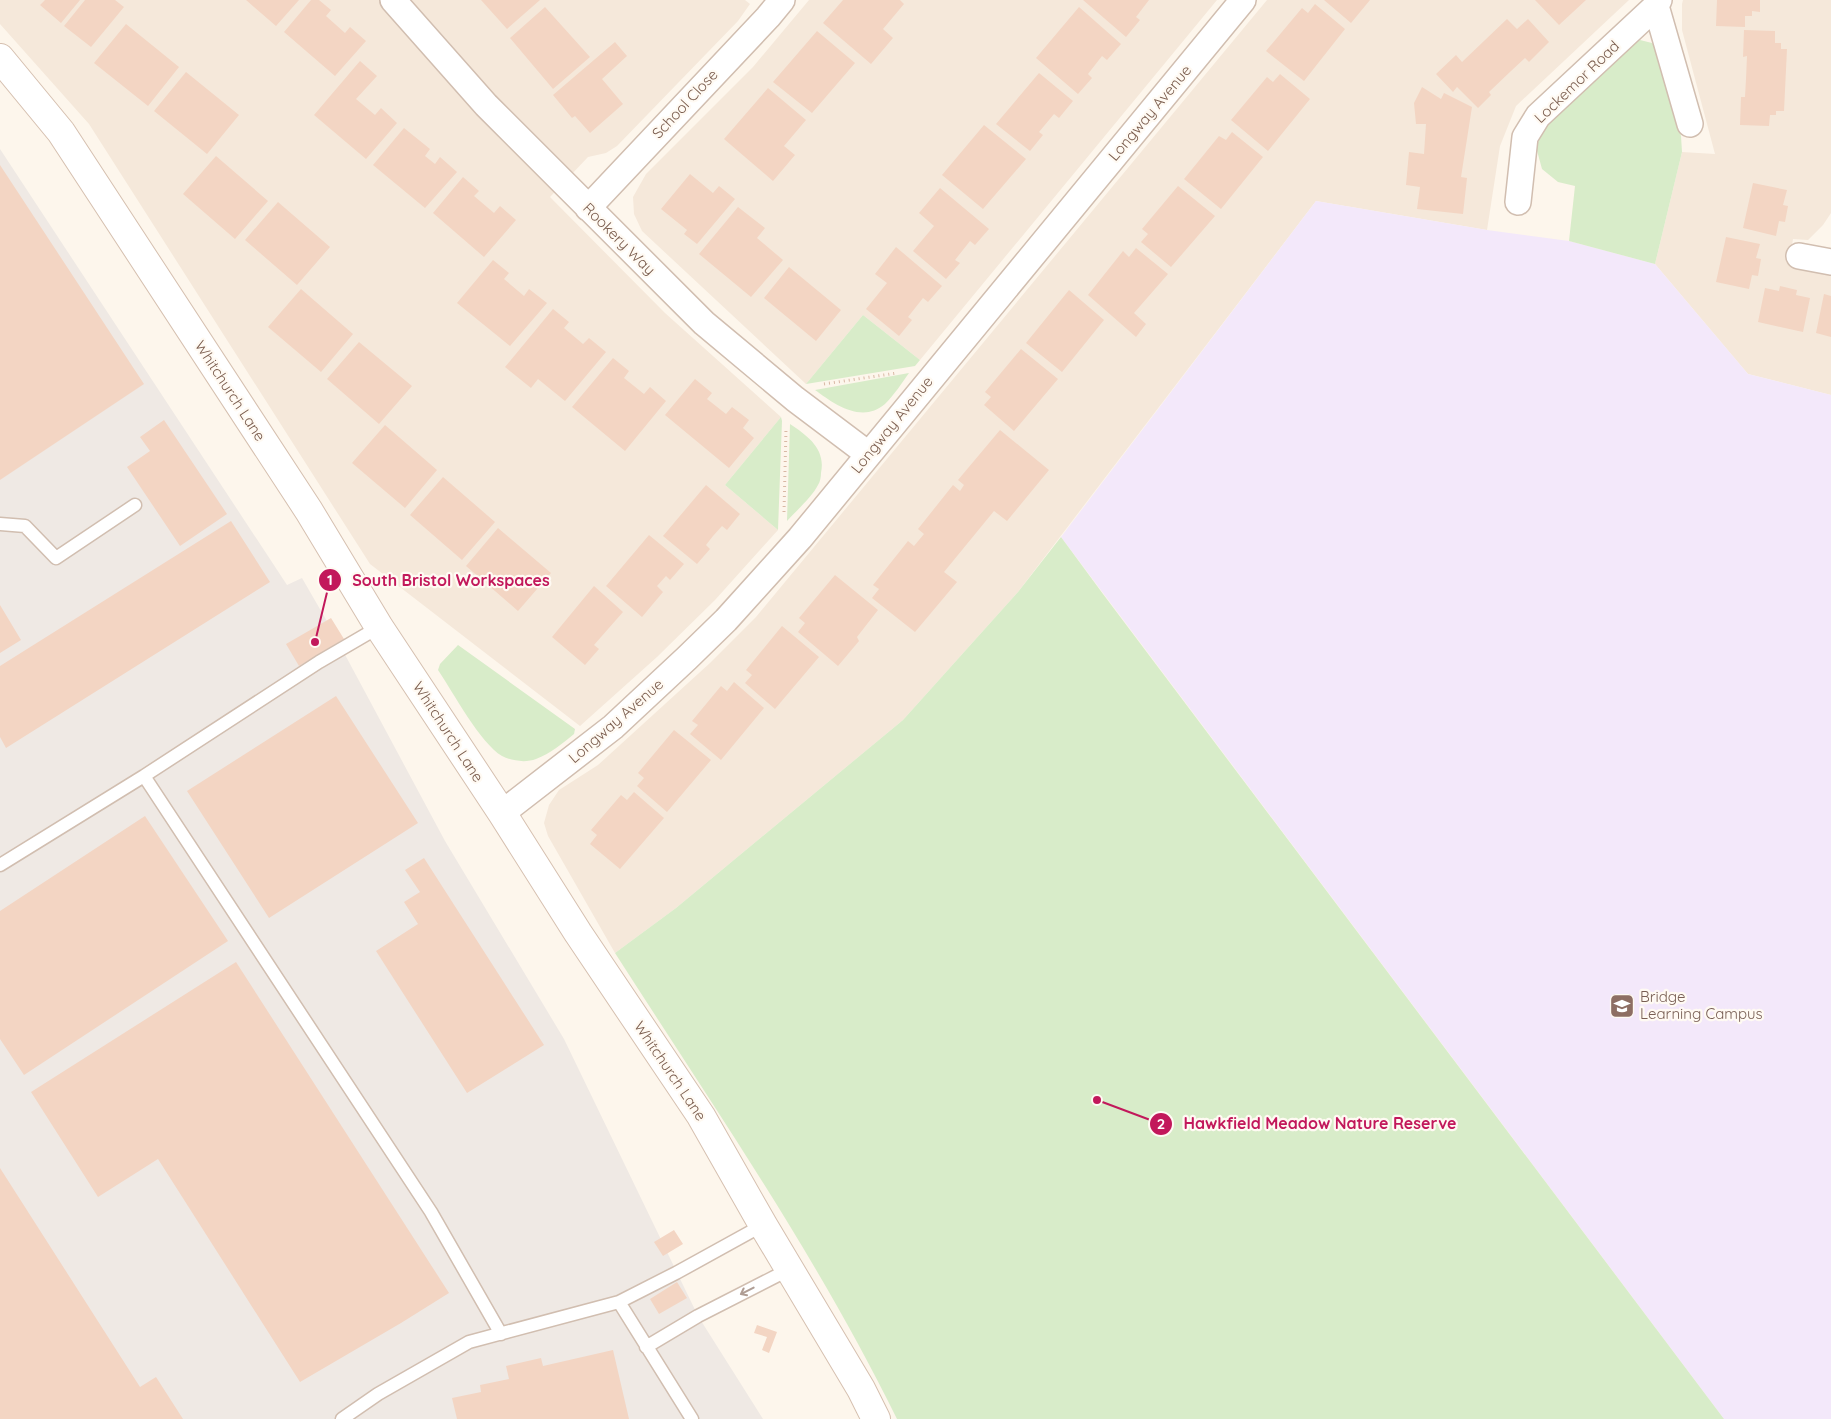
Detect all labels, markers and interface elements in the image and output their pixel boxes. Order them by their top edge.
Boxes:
street label: Lockemor Road [1530,36,1623,127]
street label: Longway Avenue [1104,61,1195,165]
street label: School Close [648,65,722,142]
street label: Rookery Way [579,198,660,279]
street label: Whitchurch Lane [191,337,270,445]
street label: Longway Avenue [847,372,937,477]
callout: South Bristol Workspaces [318,564,560,595]
text: 1 [327,570,333,589]
text: South Bristol Workspaces [352,570,550,590]
street label: Longway Avenue [564,674,667,767]
street label: Whitchurch Lane [409,678,488,786]
place label: Bridge Learning Campus [1640,987,1763,1023]
school or university icon: Bridge Learning Campus [1609,993,1635,1019]
street label: Whitchurch Lane [630,1017,711,1124]
callout: Hawkfield Meadow Nature Reserve [1148,1108,1466,1139]
text: Hawkfield Meadow Nature Reserve [1183,1113,1457,1133]
text: 2 [1157,1114,1165,1133]
one-way arrow [739,1286,754,1296]

